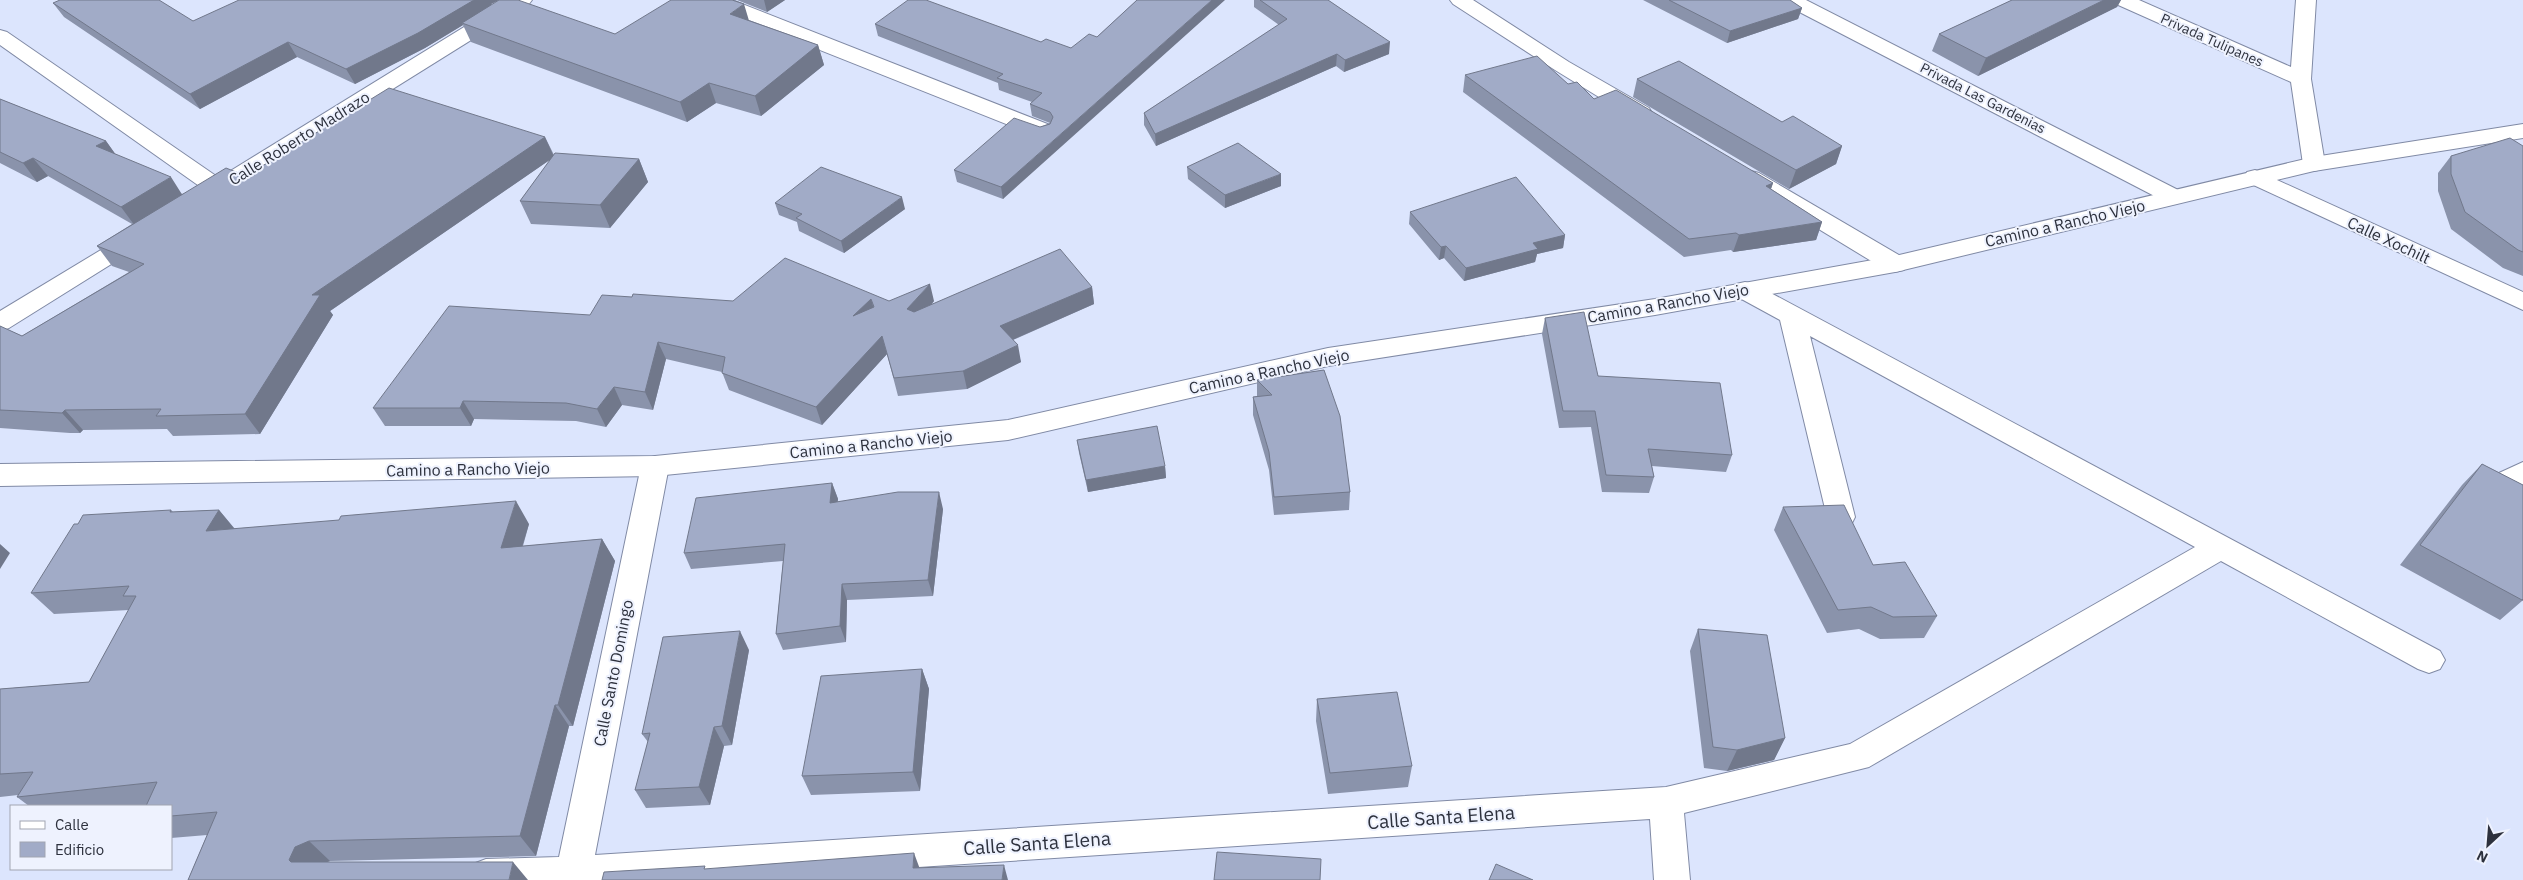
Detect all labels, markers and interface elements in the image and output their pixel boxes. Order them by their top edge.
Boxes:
street label: Privada Tulipanes [2158,9,2266,71]
street label: Privada Las Gardenias [1917,59,2049,138]
street label: Calle Roberto Madrazo [225,86,373,189]
street label: Camino a Rancho Viejo [1983,195,2147,251]
street label: Calle Xochilt [2344,212,2434,268]
street label: Camino a Rancho Viejo [1586,279,1750,327]
street label: Camino a Rancho Viejo [1187,344,1351,398]
street label: Camino a Rancho Viejo [789,425,953,462]
street label: Camino a Rancho Viejo [386,458,550,480]
street label: Calle Santo Domingo [589,598,637,748]
street label: Calle Santa Elena [1366,800,1516,834]
legend [10,805,172,870]
text: Calle [55,815,89,834]
north arrow [2463,820,2513,870]
street label: Calle Santa Elena [962,826,1112,860]
text: Edificio [55,840,104,859]
text: N [2474,846,2491,867]

